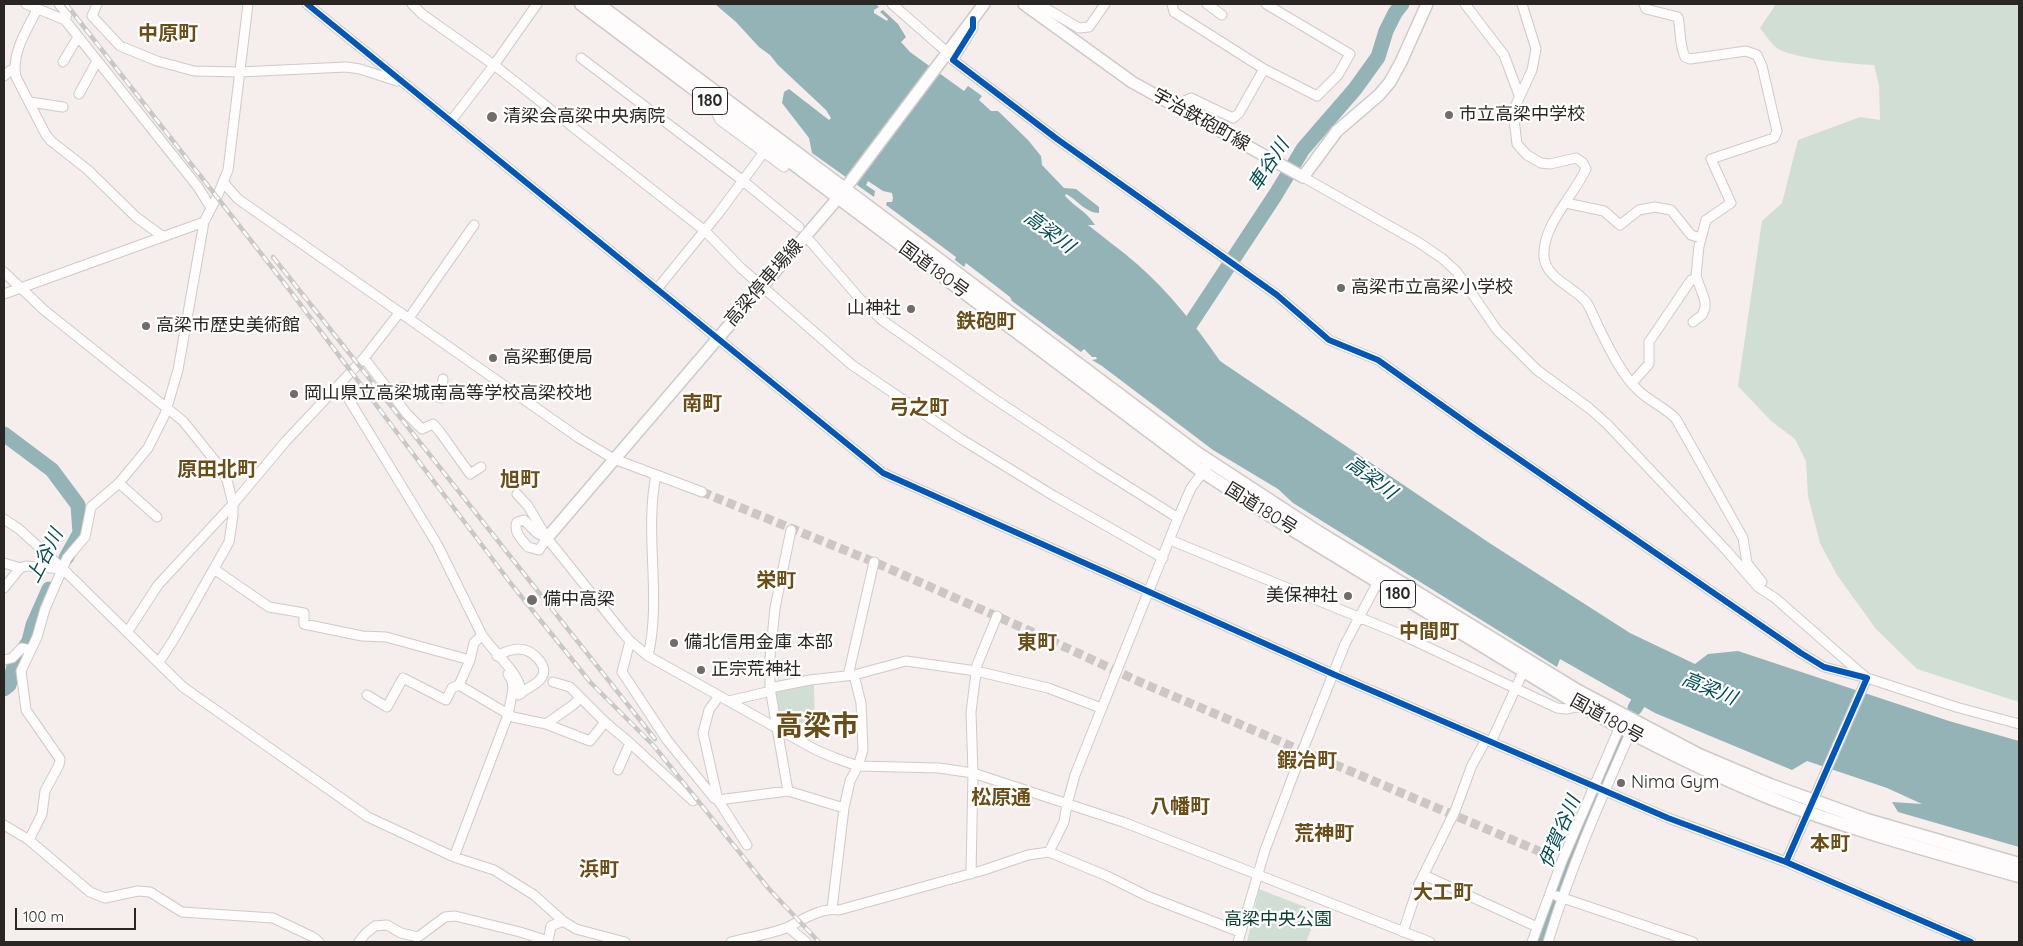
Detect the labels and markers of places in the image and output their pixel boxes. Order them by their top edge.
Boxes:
place label: 市立高梁中学校 [1459,104,1585,126]
place label: 清梁会高梁中央病院 [503,106,665,128]
marker: 市立高梁中学校 [1443,109,1455,121]
marker: 清梁会高梁中央病院 [485,110,499,124]
place label: 高梁市立高梁小学校 [1351,277,1513,299]
marker: 高梁市立高梁小学校 [1335,282,1347,294]
place label: 山神社 [847,298,901,320]
marker: 山神社 [905,303,917,315]
place label: 高梁市歴史美術館 [156,315,300,337]
marker: 高梁市歴史美術館 [140,320,152,332]
place label: 高梁郵便局 [503,347,593,369]
marker: 高梁郵便局 [487,352,499,364]
place label: 岡山県立高梁城南高等学校高梁校地 [304,383,592,405]
marker: 岡山県立高梁城南高等学校高梁校地 [288,388,300,400]
place label: 美保神社 [1266,585,1338,607]
place label: 備中高梁 [543,589,615,611]
marker: 美保神社 [1342,590,1354,602]
marker: 備中高梁 [525,593,539,607]
place label: 備北信用金庫 本部 [684,632,833,654]
marker: 備北信用金庫 本部 [668,637,680,649]
place label: 正宗荒神社 [711,659,801,681]
marker: 正宗荒神社 [695,664,707,676]
place label: Nima Gym [1631,772,1719,794]
marker: Nima Gym [1615,777,1627,789]

